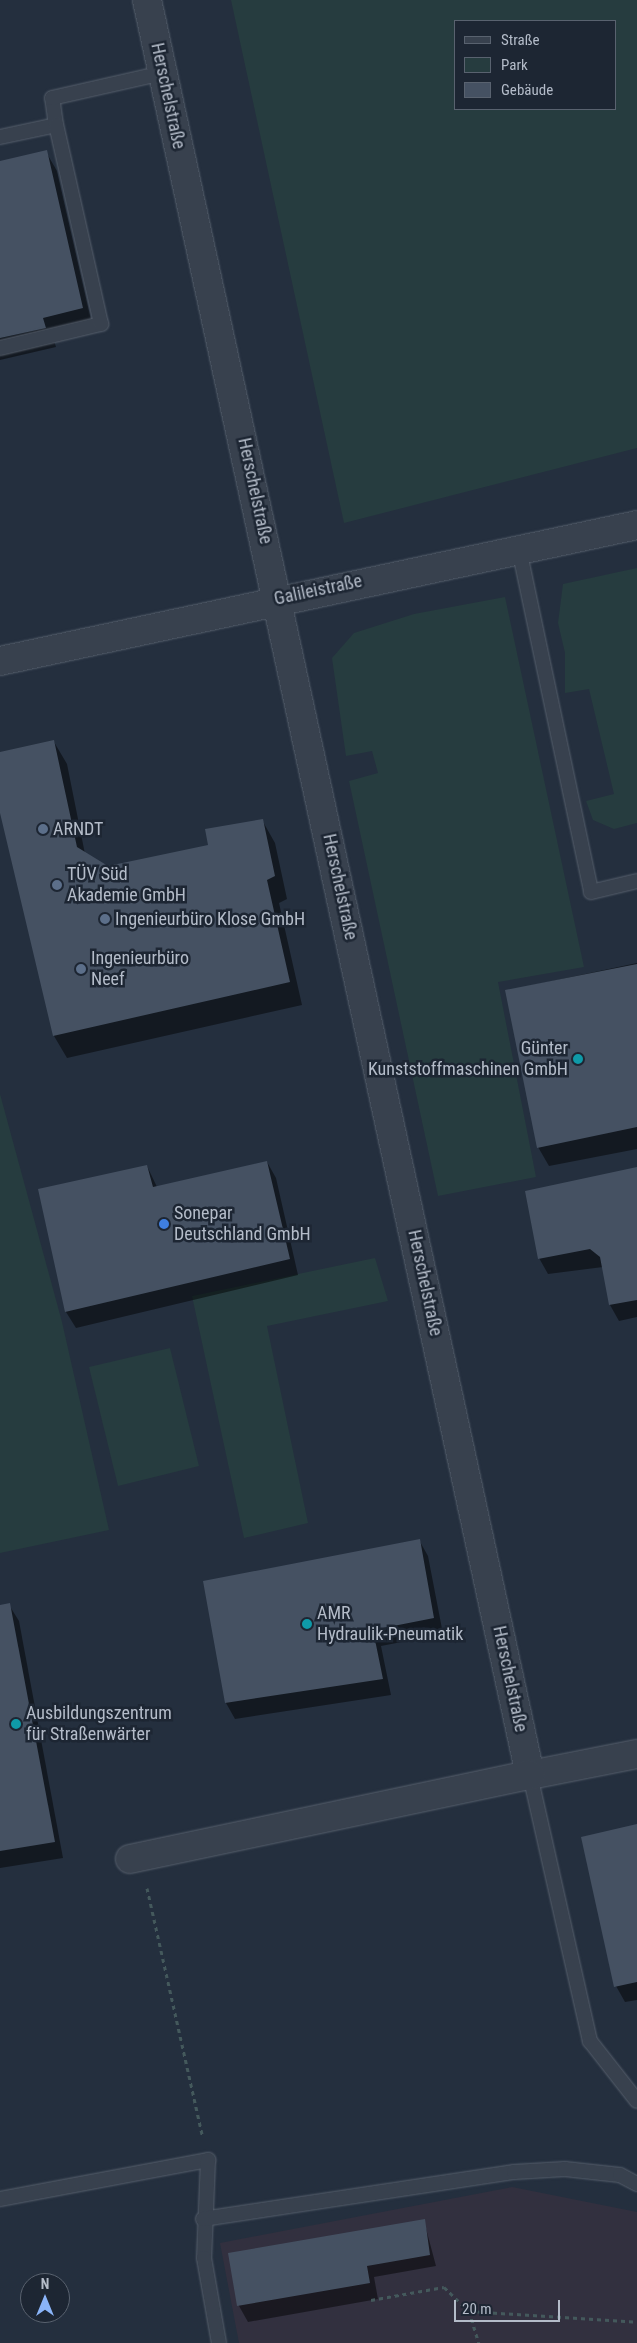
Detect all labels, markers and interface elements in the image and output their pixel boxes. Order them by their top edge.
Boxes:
legend [454,20,617,110]
text: Straße [501,31,540,49]
street label: Herschelstraße [146,41,190,151]
text: Park [501,56,528,74]
text: Gebäude [501,81,553,99]
street label: Herschelstraße [233,436,277,546]
street label: Galileistraße [272,570,364,610]
place label: ARNDT [53,818,103,840]
marker: ARNDT [37,823,49,835]
street label: Herschelstraße [318,832,362,942]
place label: TÜV Süd Akademie GmbH [67,864,186,906]
marker: TÜV Süd Akademie GmbH [51,879,63,891]
place label: Ingenieurbüro Klose GmbH [115,908,305,930]
marker: Ingenieurbüro Klose GmbH [99,913,111,925]
place label: Ingenieurbüro Neef [91,948,189,991]
marker: Ingenieurbüro Neef [75,963,87,975]
place label: Günter Kunststoffmaschinen GmbH [368,1038,568,1080]
marker: Günter Kunststoffmaschinen GmbH [572,1053,584,1065]
place label: Sonepar Deutschland GmbH [174,1203,311,1246]
marker: Sonepar Deutschland GmbH [158,1218,170,1230]
street label: Herschelstraße [403,1228,447,1338]
place label: AMR Hydraulik-Pneumatik [317,1603,463,1646]
marker: AMR Hydraulik-Pneumatik [301,1618,313,1630]
street label: Herschelstraße [488,1624,532,1734]
place label: Ausbildungszentrum für Straßenwärter [26,1703,172,1746]
marker: Ausbildungszentrum für Straßenwärter [10,1718,22,1730]
north arrow [20,2273,70,2323]
text: N [41,2276,49,2292]
scale bar [457,2290,563,2322]
text: 20 m [462,2300,492,2318]

